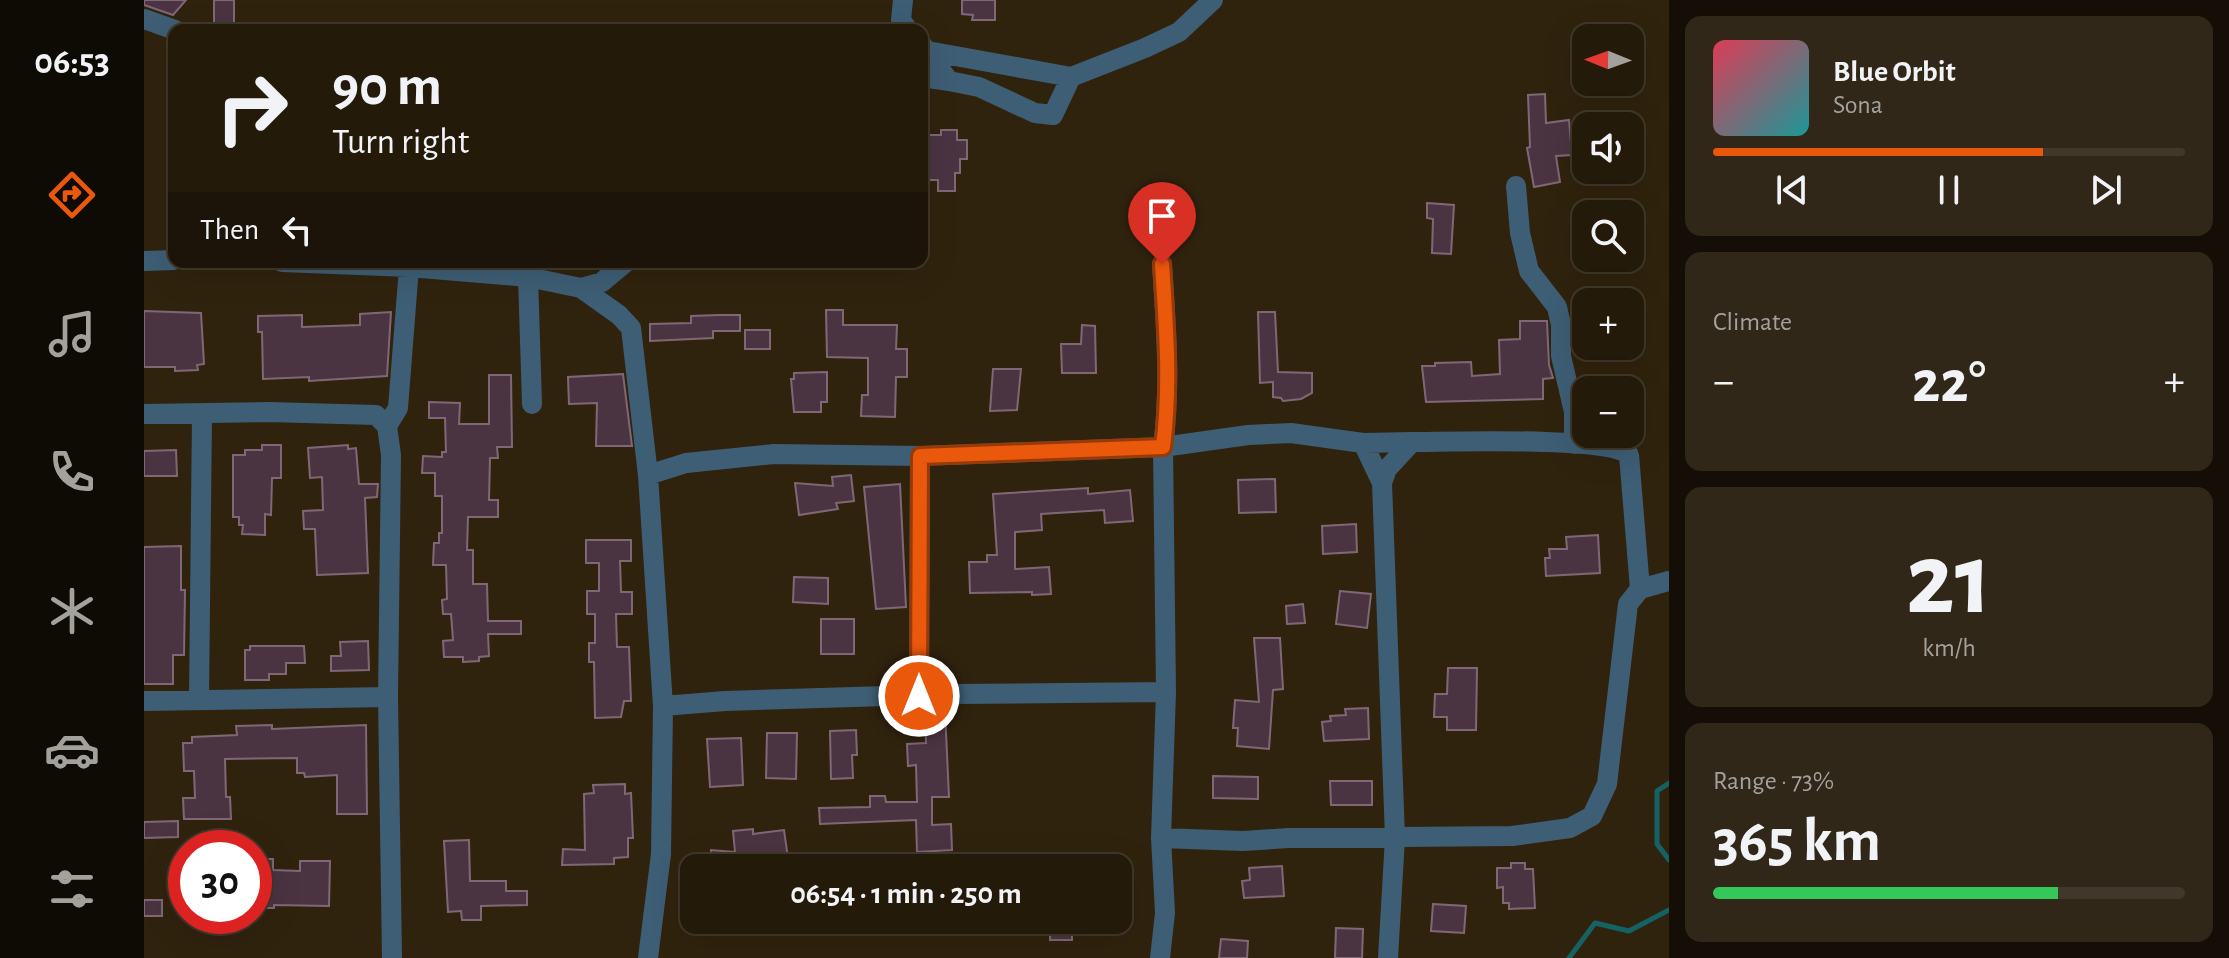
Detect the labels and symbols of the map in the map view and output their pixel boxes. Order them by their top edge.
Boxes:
north arrow [1572,24,1644,96]
pin [1128,182,1196,264]
position arrow [877,654,961,738]
speed limit sign: 30 [168,830,272,934]

